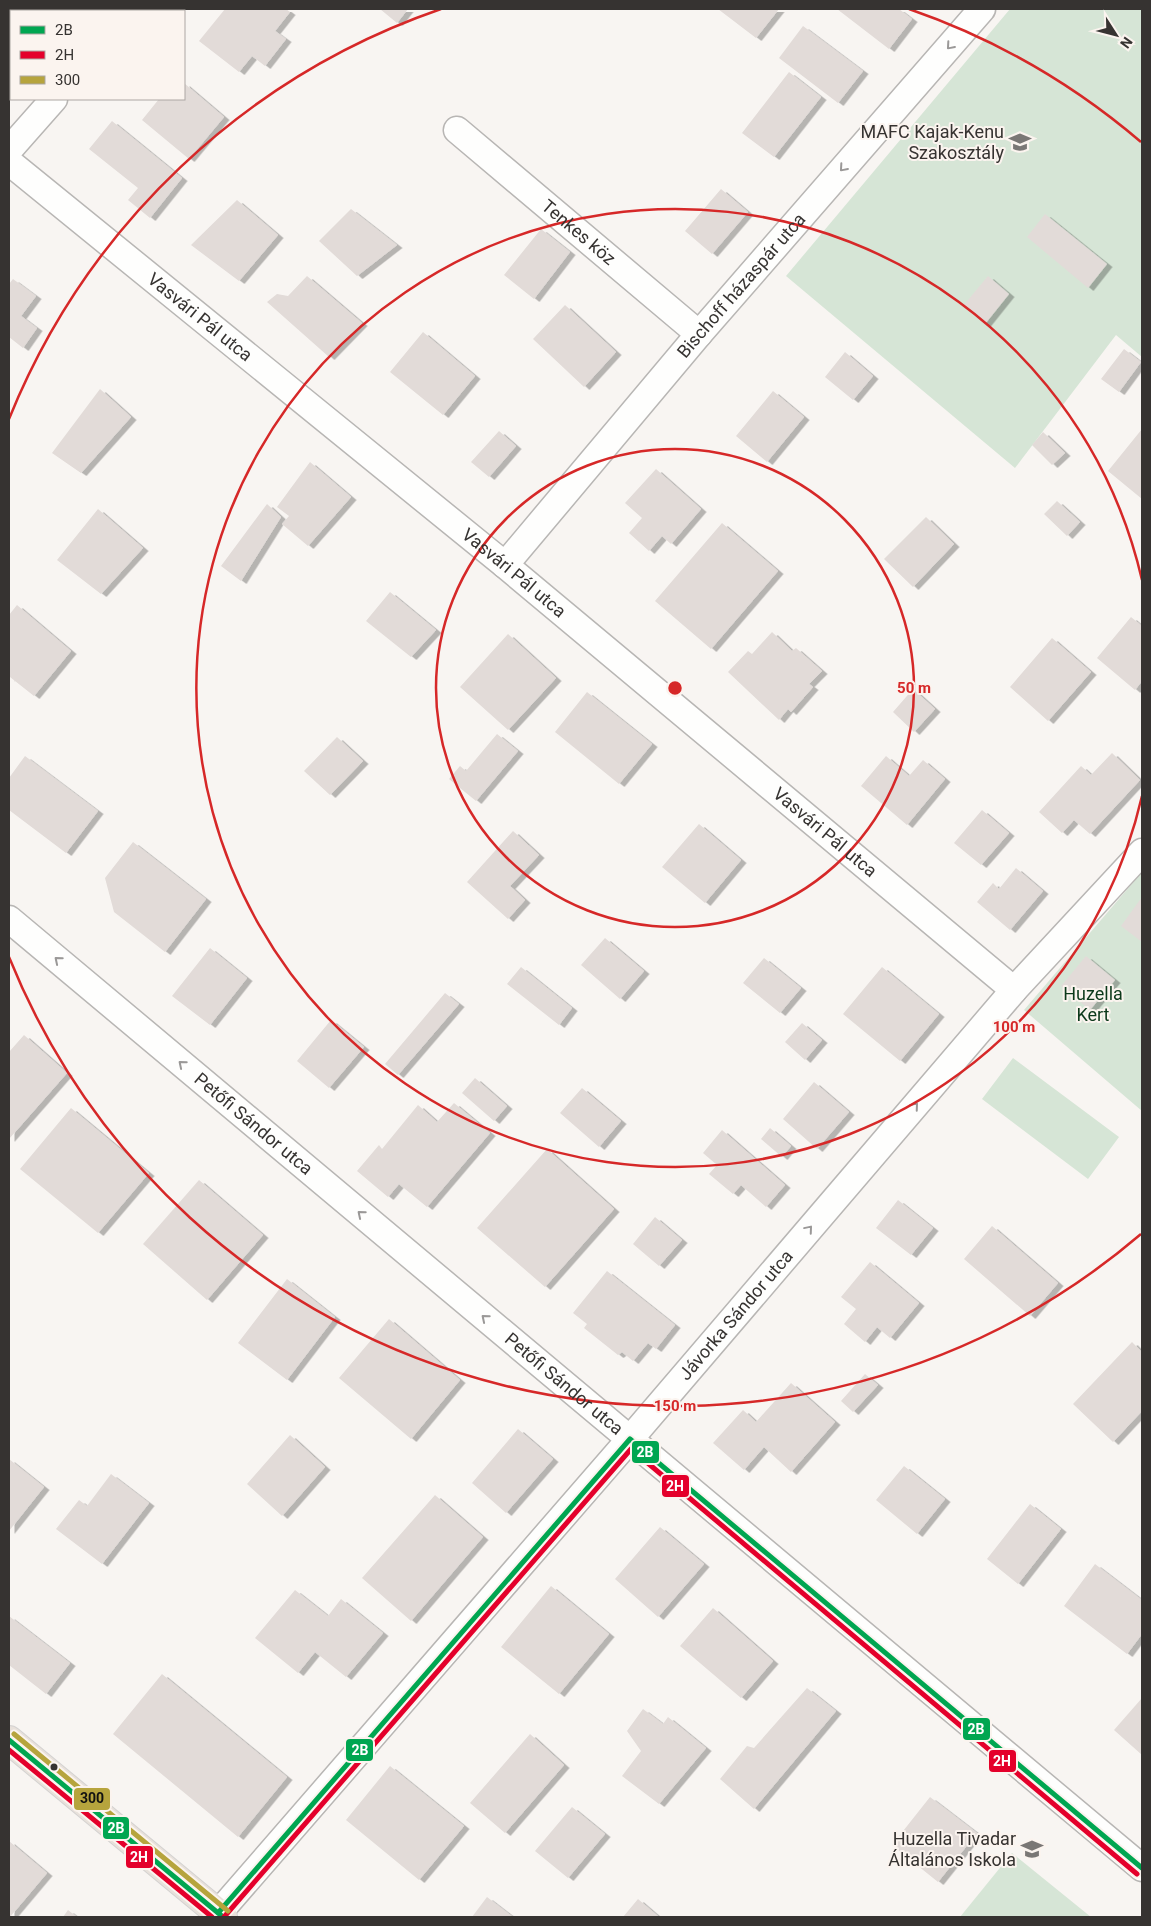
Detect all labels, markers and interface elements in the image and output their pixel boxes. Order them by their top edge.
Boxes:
legend [10,10,185,100]
north arrow [1091,10,1141,60]
text: 2B [55,21,73,39]
text: N [1117,34,1136,51]
one-way arrow [946,40,955,49]
text: 2H [55,46,74,64]
text: 300 [55,71,80,89]
place label: MAFC Kajak-Kenu Szakosztály [861,121,1004,163]
school or university icon: MAFC Kajak-Kenu Szakosztály [1007,129,1033,155]
one-way arrow [840,163,849,172]
street label: Tenkes köz [538,195,620,269]
street label: Bischoff házaspár utca [673,209,809,362]
street label: Vasvári Pál utca [144,268,257,365]
street label: Vasvári Pál utca [458,523,571,621]
centre of rings [666,679,684,697]
text: 50 m [897,679,931,697]
street label: Vasvári Pál utca [769,783,881,881]
one-way arrow [55,957,64,965]
park label: Huzella Kert [1063,983,1123,1025]
text: 100 m [993,1018,1035,1036]
one-way arrow [179,1061,188,1070]
street label: Petőfi Sándor utca [191,1068,317,1179]
one-way arrow [909,1102,918,1111]
one-way arrow [357,1210,366,1219]
one-way arrow [803,1226,812,1235]
street label: Jávorka Sándor utca [674,1245,797,1384]
one-way arrow [482,1315,491,1324]
street label: Petőfi Sándor utca [501,1328,628,1439]
text: 150 m [654,1397,696,1415]
line badge: 2B [631,1440,660,1464]
text: 2B [637,1444,654,1460]
line badge: 2H [661,1474,690,1498]
text: 2H [666,1478,684,1494]
line badge: 2B [962,1717,991,1741]
text: 2B [968,1721,985,1737]
line badge: 2B [345,1738,374,1762]
text: 2B [352,1742,369,1758]
line badge: 2H [988,1749,1017,1773]
text: 2H [993,1753,1011,1769]
unlabelled marker [49,1762,59,1772]
line badge: 300 [73,1787,111,1811]
text: 300 [80,1790,104,1806]
line badge: 2B [102,1816,130,1840]
text: 2B [108,1820,125,1836]
place label: Huzella Tivadar Általános Iskola [888,1828,1016,1870]
school or university icon: Huzella Tivadar Általános Iskola [1019,1836,1045,1862]
line badge: 2H [125,1845,154,1869]
text: 2H [130,1849,148,1865]

